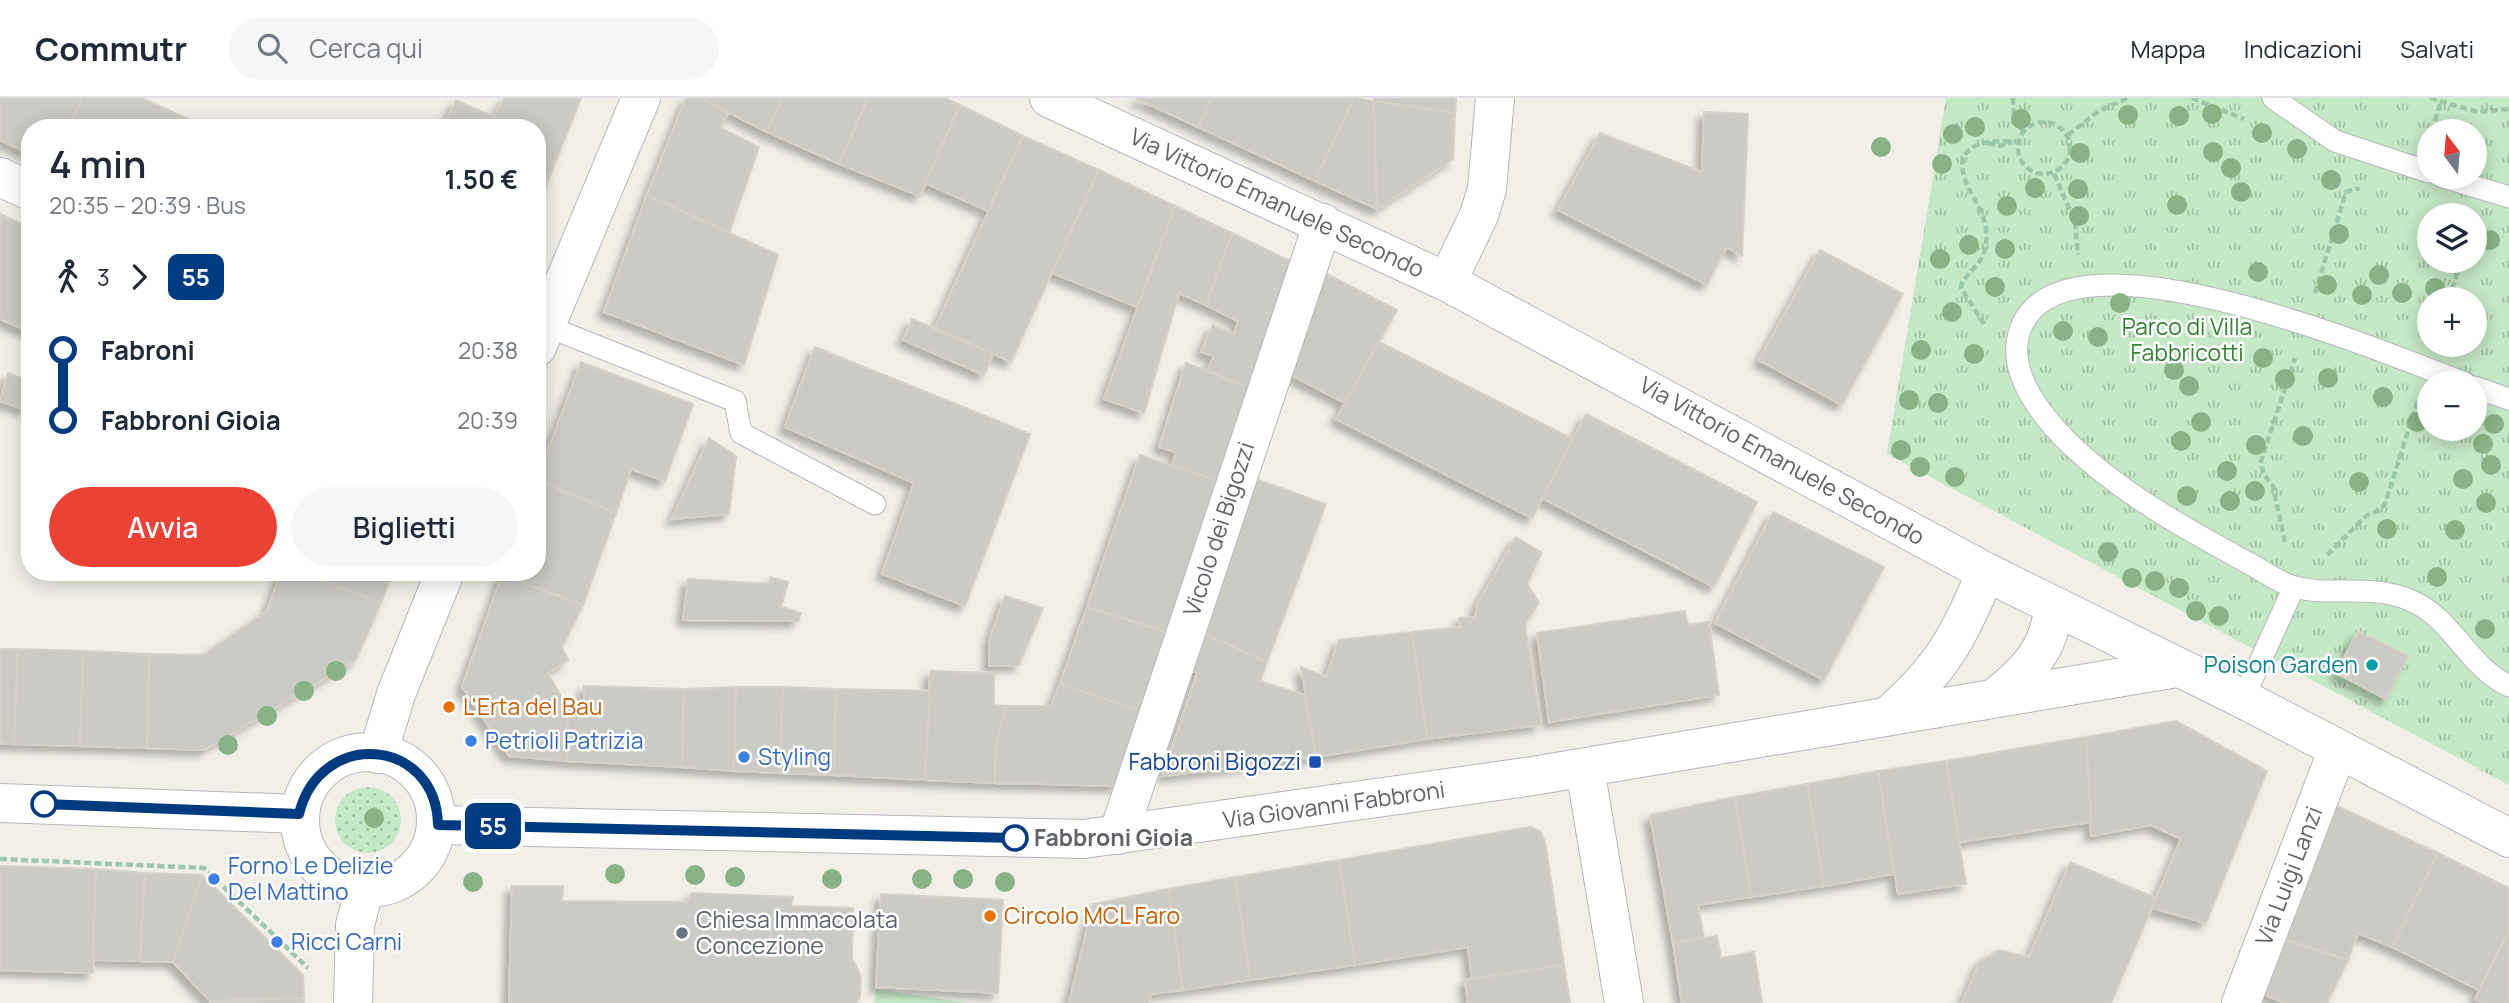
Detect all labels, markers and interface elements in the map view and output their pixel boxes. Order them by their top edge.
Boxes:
search box [229,17,719,80]
text: Commutr [35,26,187,71]
icon: search [253,29,291,67]
text: Cerca qui [309,30,423,66]
text: Mappa [2130,32,2206,65]
text: Indicazioni [2244,32,2362,65]
text: Salvati [2400,32,2474,65]
north arrow [2417,119,2487,189]
map controls [2417,119,2487,441]
street label: Via Vittorio Emanuele Secondo [1125,120,1430,285]
text: 4 min [49,137,146,189]
text: 1.50 € [444,161,518,197]
text: 20:35 – 20:39 · Bus [49,189,246,221]
button: layers [2417,203,2487,273]
icon: walk [49,258,87,296]
icon: forward [120,258,158,296]
text: 55 [182,260,210,293]
text: 3 [97,261,110,293]
button: + [2417,287,2487,357]
park label: Parco di Villa Fabbricotti [2122,310,2252,368]
text: Fabroni [101,332,195,368]
text: 20:38 [458,334,518,366]
street label: Via Vittorio Emanuele Secondo [1634,368,1931,552]
button: − [2417,371,2487,441]
text: Fabbroni Gioia [101,402,281,438]
text: 20:39 [457,404,518,436]
street label: Vicolo dei Bigozzi [1175,438,1261,620]
button: Avvia [49,487,277,567]
button: Biglietti [291,487,518,567]
place label: Poison Garden [2204,648,2358,680]
marker: Poison Garden [2364,657,2380,673]
place label: L'Erta del Bau [463,690,602,722]
marker: L'Erta del Bau [441,699,457,715]
place label: Petrioli Patrizia [485,724,643,756]
marker: Petrioli Patrizia [463,733,479,749]
place label: Styling [758,740,831,772]
place label: Fabbroni Bigozzi [1129,745,1301,777]
marker: Styling [736,749,752,765]
marker: Fabbroni Bigozzi [1307,754,1323,770]
street label: Via Giovanni Fabbroni [1221,773,1447,835]
unlabelled marker [31,791,57,817]
street label: Via Luigi Lanzi [2247,802,2329,950]
line badge: 55 [462,803,524,849]
text: 55 [479,809,507,842]
place label: Fabbroni Gioia [1034,821,1193,853]
marker: Fabbroni Gioia [1002,825,1028,851]
place label: Forno Le Delizie Del Mattino [228,849,393,907]
marker: Forno Le Delizie Del Mattino [206,871,222,887]
place label: Circolo MCL Faro [1004,899,1180,931]
place label: Chiesa Immacolata Concezione [696,903,898,961]
marker: Circolo MCL Faro [982,908,998,924]
place label: Ricci Carni [291,925,402,957]
marker: Chiesa Immacolata Concezione [674,925,690,941]
marker: Ricci Carni [269,934,285,950]

